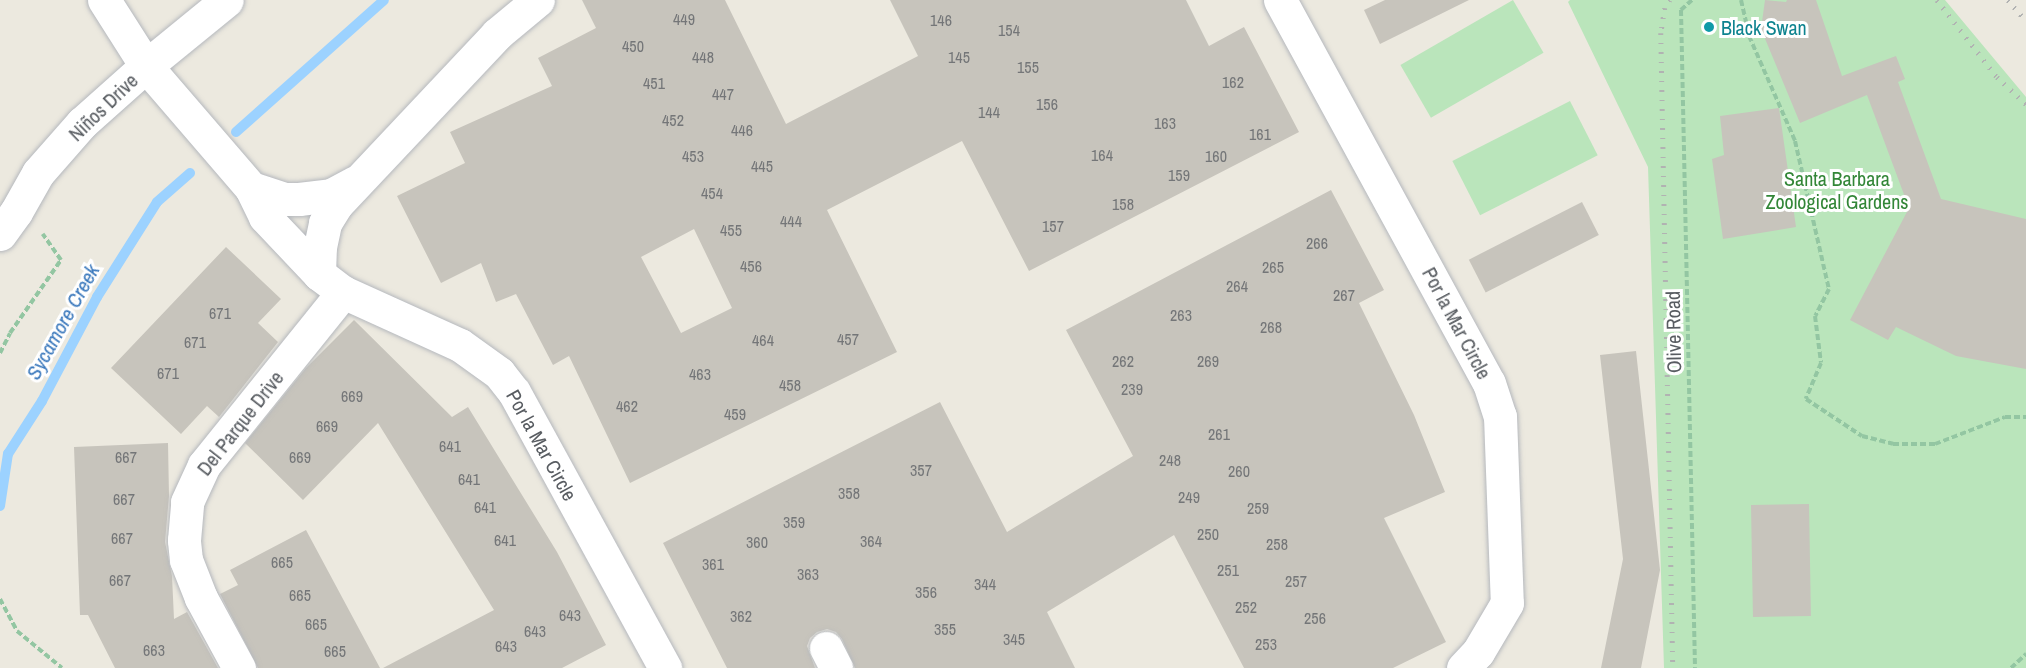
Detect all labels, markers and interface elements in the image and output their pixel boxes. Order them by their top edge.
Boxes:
house number: 449 [673,9,695,29]
house number: 146 [930,10,952,30]
place label: Black Swan [1721,15,1807,39]
house number: 154 [998,20,1020,40]
marker: Black Swan [1702,20,1716,34]
house number: 450 [622,36,644,56]
house number: 448 [692,47,714,67]
house number: 145 [948,47,970,67]
house number: 155 [1017,57,1039,77]
street label: Niños Drive [64,68,142,146]
house number: 162 [1222,72,1244,92]
house number: 451 [643,73,665,93]
house number: 447 [712,84,734,104]
house number: 156 [1036,94,1058,114]
house number: 144 [978,102,1000,122]
house number: 452 [662,110,684,130]
house number: 163 [1154,113,1176,133]
house number: 446 [731,120,753,140]
house number: 161 [1249,124,1271,144]
house number: 164 [1091,145,1113,165]
house number: 453 [682,146,704,166]
house number: 160 [1205,146,1227,166]
house number: 445 [751,156,773,176]
house number: 159 [1168,165,1190,185]
park label: Santa Barbara Zoological Gardens [1765,166,1909,213]
house number: 454 [701,183,723,203]
house number: 158 [1112,194,1134,214]
house number: 444 [780,211,802,231]
house number: 157 [1042,216,1064,236]
house number: 455 [720,220,742,240]
house number: 266 [1306,233,1328,253]
house number: 456 [740,256,762,276]
house number: 265 [1262,257,1284,277]
water label: Sycamore Creek [21,260,105,384]
street label: Por la Mar Circle [1418,263,1496,383]
house number: 264 [1226,276,1248,296]
house number: 267 [1333,285,1355,305]
street label: Olive Road [1660,291,1686,373]
house number: 671 [209,303,231,323]
house number: 263 [1170,305,1192,325]
house number: 268 [1260,317,1282,337]
house number: 457 [837,329,859,349]
house number: 464 [752,330,774,350]
house number: 671 [184,332,206,352]
house number: 262 [1112,351,1134,371]
house number: 269 [1197,351,1219,371]
house number: 671 [157,363,179,383]
house number: 463 [689,364,711,384]
street label: Del Parque Drive [192,366,288,480]
house number: 458 [779,375,801,395]
house number: 239 [1121,379,1143,399]
street label: Por la Mar Circle [502,385,582,505]
house number: 669 [341,386,363,406]
house number: 462 [616,396,638,416]
house number: 459 [724,404,746,424]
house number: 669 [316,416,338,436]
house number: 261 [1208,424,1230,444]
house number: 641 [439,436,461,456]
house number: 667 [115,447,137,467]
house number: 669 [289,447,311,467]
house number: 248 [1159,450,1181,470]
house number: 357 [910,460,932,480]
house number: 260 [1228,461,1250,481]
house number: 641 [458,469,480,489]
house number: 358 [838,483,860,503]
house number: 249 [1178,487,1200,507]
house number: 667 [113,489,135,509]
house number: 641 [474,497,496,517]
house number: 259 [1247,498,1269,518]
house number: 359 [783,512,805,532]
house number: 250 [1197,524,1219,544]
house number: 667 [111,528,133,548]
house number: 641 [494,530,516,550]
house number: 364 [860,531,882,551]
house number: 360 [746,532,768,552]
house number: 258 [1266,534,1288,554]
house number: 665 [271,552,293,572]
house number: 361 [702,554,724,574]
house number: 251 [1217,560,1239,580]
house number: 363 [797,564,819,584]
house number: 667 [109,570,131,590]
house number: 257 [1285,571,1307,591]
house number: 344 [974,574,996,594]
house number: 356 [915,582,937,602]
house number: 665 [289,585,311,605]
house number: 252 [1235,597,1257,617]
house number: 643 [559,605,581,625]
house number: 362 [730,606,752,626]
house number: 256 [1304,608,1326,628]
house number: 665 [305,614,327,634]
house number: 355 [934,619,956,639]
house number: 643 [524,621,546,641]
house number: 345 [1003,629,1025,649]
house number: 253 [1255,634,1277,654]
house number: 643 [495,636,517,656]
house number: 663 [143,640,165,660]
house number: 665 [324,641,346,661]

